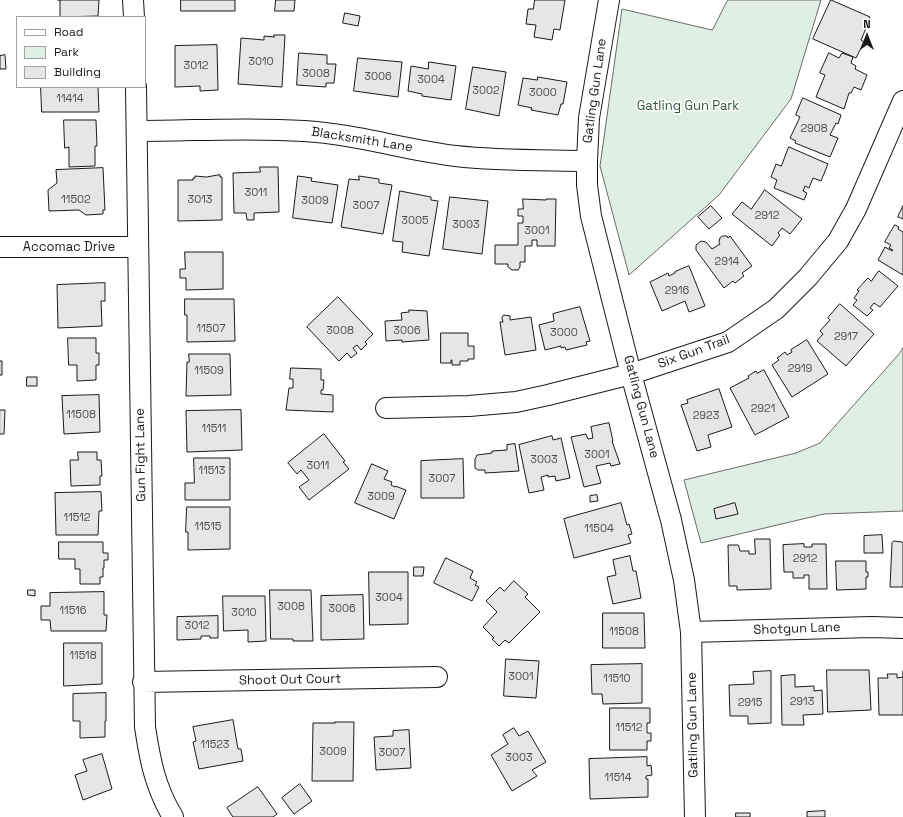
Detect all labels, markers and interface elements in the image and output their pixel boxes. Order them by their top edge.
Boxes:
legend [16,16,146,88]
north arrow [847,16,887,56]
text: N [863,17,871,31]
text: Road [54,24,83,40]
street label: Gatling Gun Lane [580,38,610,144]
text: Park [54,44,79,60]
house number: 3010 [248,55,274,69]
house number: 3012 [184,59,208,73]
text: Building [54,64,101,80]
house number: 3008 [302,67,330,81]
house number: 3006 [364,70,392,84]
house number: 3004 [417,73,445,87]
house number: 3002 [472,84,500,98]
house number: 3000 [529,86,557,100]
house number: 11414 [56,92,84,106]
park label: Gatling Gun Park [637,98,739,114]
house number: 2908 [800,122,828,136]
street label: Blacksmith Lane [310,124,414,156]
house number: 3011 [245,186,267,200]
house number: 11502 [61,193,91,207]
house number: 3013 [188,193,212,207]
house number: 3009 [301,194,329,208]
house number: 3007 [353,199,379,213]
house number: 2912 [755,209,779,223]
house number: 3005 [401,214,429,228]
house number: 3003 [452,218,480,232]
house number: 3001 [524,224,550,238]
street label: Accomac Drive [23,239,115,255]
house number: 2914 [715,255,739,269]
house number: 2916 [665,284,689,298]
house number: 11507 [197,322,225,336]
house number: 3008 [326,324,354,338]
house number: 3006 [393,324,421,338]
house number: 3000 [550,326,578,340]
house number: 2917 [834,330,858,344]
street label: Six Gun Trail [656,332,732,372]
street label: Gatling Gun Lane [620,354,662,460]
house number: 2919 [788,362,812,376]
house number: 11509 [194,364,224,378]
house number: 2921 [751,402,775,416]
house number: 11508 [66,408,96,422]
street label: Gun Fight Lane [132,408,150,502]
house number: 2923 [693,409,719,423]
house number: 11511 [202,422,226,436]
house number: 3001 [584,448,610,462]
house number: 3003 [530,453,558,467]
house number: 3011 [307,459,329,473]
house number: 11513 [199,464,225,478]
house number: 3007 [429,472,455,486]
house number: 3009 [367,490,395,504]
house number: 11512 [64,511,90,525]
house number: 11515 [195,520,221,534]
house number: 11504 [584,522,614,536]
house number: 2912 [793,552,817,566]
house number: 3004 [375,591,403,605]
house number: 3008 [277,600,305,614]
house number: 3006 [328,602,356,616]
house number: 11516 [60,604,86,618]
house number: 3010 [231,606,257,620]
house number: 3012 [185,619,209,633]
street label: Shotgun Lane [753,620,841,638]
house number: 11508 [609,625,639,639]
house number: 11518 [69,649,97,663]
house number: 3001 [508,670,534,684]
street label: Shoot Out Court [239,671,341,689]
house number: 11510 [603,672,631,686]
street label: Gatling Gun Lane [684,672,702,778]
house number: 2913 [790,695,814,709]
house number: 2915 [738,696,762,710]
house number: 11512 [616,721,642,735]
house number: 11523 [201,738,229,752]
house number: 3009 [319,745,347,759]
house number: 3007 [379,746,405,760]
house number: 3003 [505,751,533,765]
house number: 11514 [604,771,632,785]

